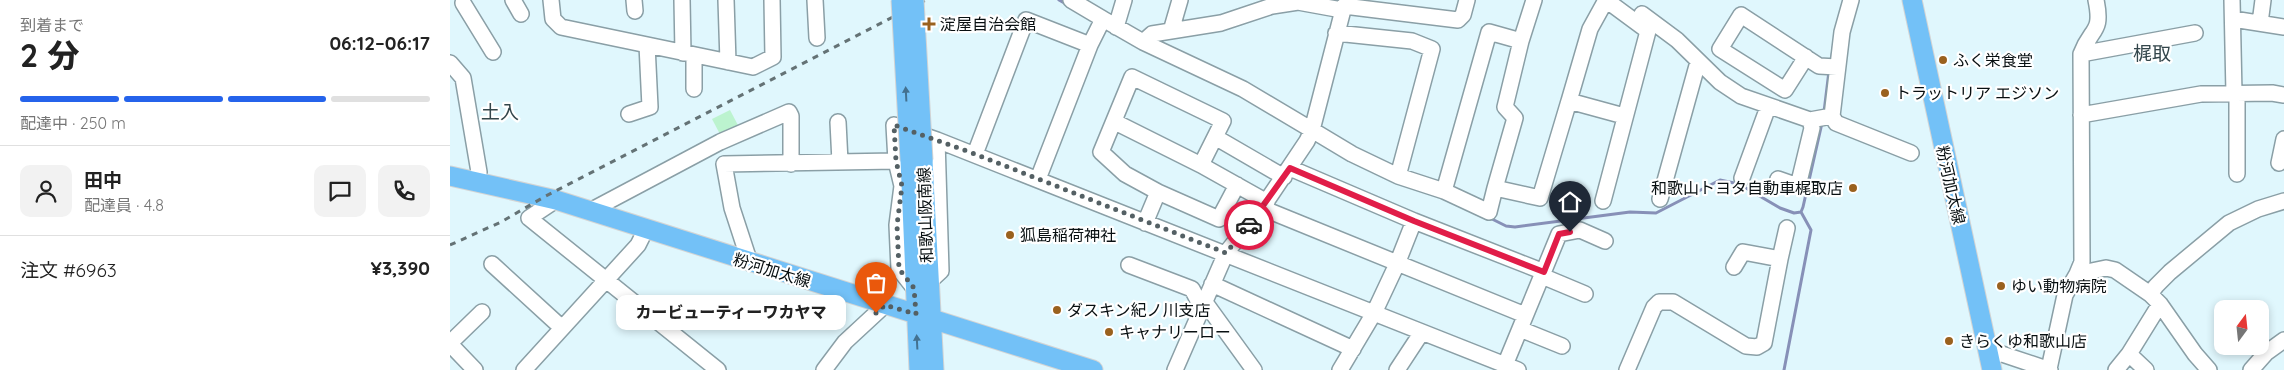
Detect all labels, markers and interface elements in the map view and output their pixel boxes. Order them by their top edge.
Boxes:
place label: 淀屋自治会館 [940,14,1036,34]
text: 到着まで [20,15,84,35]
marker: 淀屋自治会館 [922,17,936,31]
text: 06:12–06:17 [329,31,430,55]
text: 2 分 [20,35,79,75]
district label: 梶取 [2133,41,2171,65]
place label: ふく栄食堂 [1953,50,2033,70]
marker: ふく栄食堂 [1937,54,1949,66]
place label: トラットリア エジソン [1895,83,2059,103]
one-way arrow [902,86,910,102]
marker: トラットリア エジソン [1879,87,1891,99]
district label: 土入 [481,100,519,124]
text: 配達中 · 250 m [20,113,126,133]
street label: 粉河加太線 [1932,144,1970,226]
button: person [20,165,72,217]
button: chat [314,165,366,217]
button: phone [378,165,430,217]
street label: 和歌山阪南線 [913,167,937,263]
text: 田中 [84,168,122,192]
place label: 和歌山トヨタ自動車梶取店 [1651,178,1843,198]
pin [1549,181,1591,232]
marker: 和歌山トヨタ自動車梶取店 [1847,182,1859,194]
icon: home [1556,188,1584,216]
text: 配達員 · 4.8 [84,195,164,215]
courier [1224,200,1274,250]
icon: car [1235,211,1263,239]
place label: 狐島稲荷神社 [1020,225,1116,245]
marker: 狐島稲荷神社 [1004,229,1016,241]
street label: 粉河加太線 [731,249,813,291]
text: ¥3,390 [371,256,430,280]
text: 注文 #6963 [20,258,117,282]
pin [855,262,897,313]
icon: bag [862,269,890,297]
place label: ゆい動物病院 [2011,276,2107,296]
marker: ゆい動物病院 [1995,280,2007,292]
callout: カービューティーワカヤマ [616,296,846,330]
place label: ダスキン紀ノ川支店 [1067,300,1211,320]
north arrow [2214,300,2269,355]
map controls [2214,300,2269,355]
text: カービューティーワカヤマ [635,302,827,322]
marker: ダスキン紀ノ川支店 [1051,304,1063,316]
place label: キャナリーロー [1119,322,1231,342]
marker: キャナリーロー [1103,326,1115,338]
place label: きらくゆ和歌山店 [1959,331,2087,351]
one-way arrow [913,334,921,350]
marker: きらくゆ和歌山店 [1943,335,1955,347]

